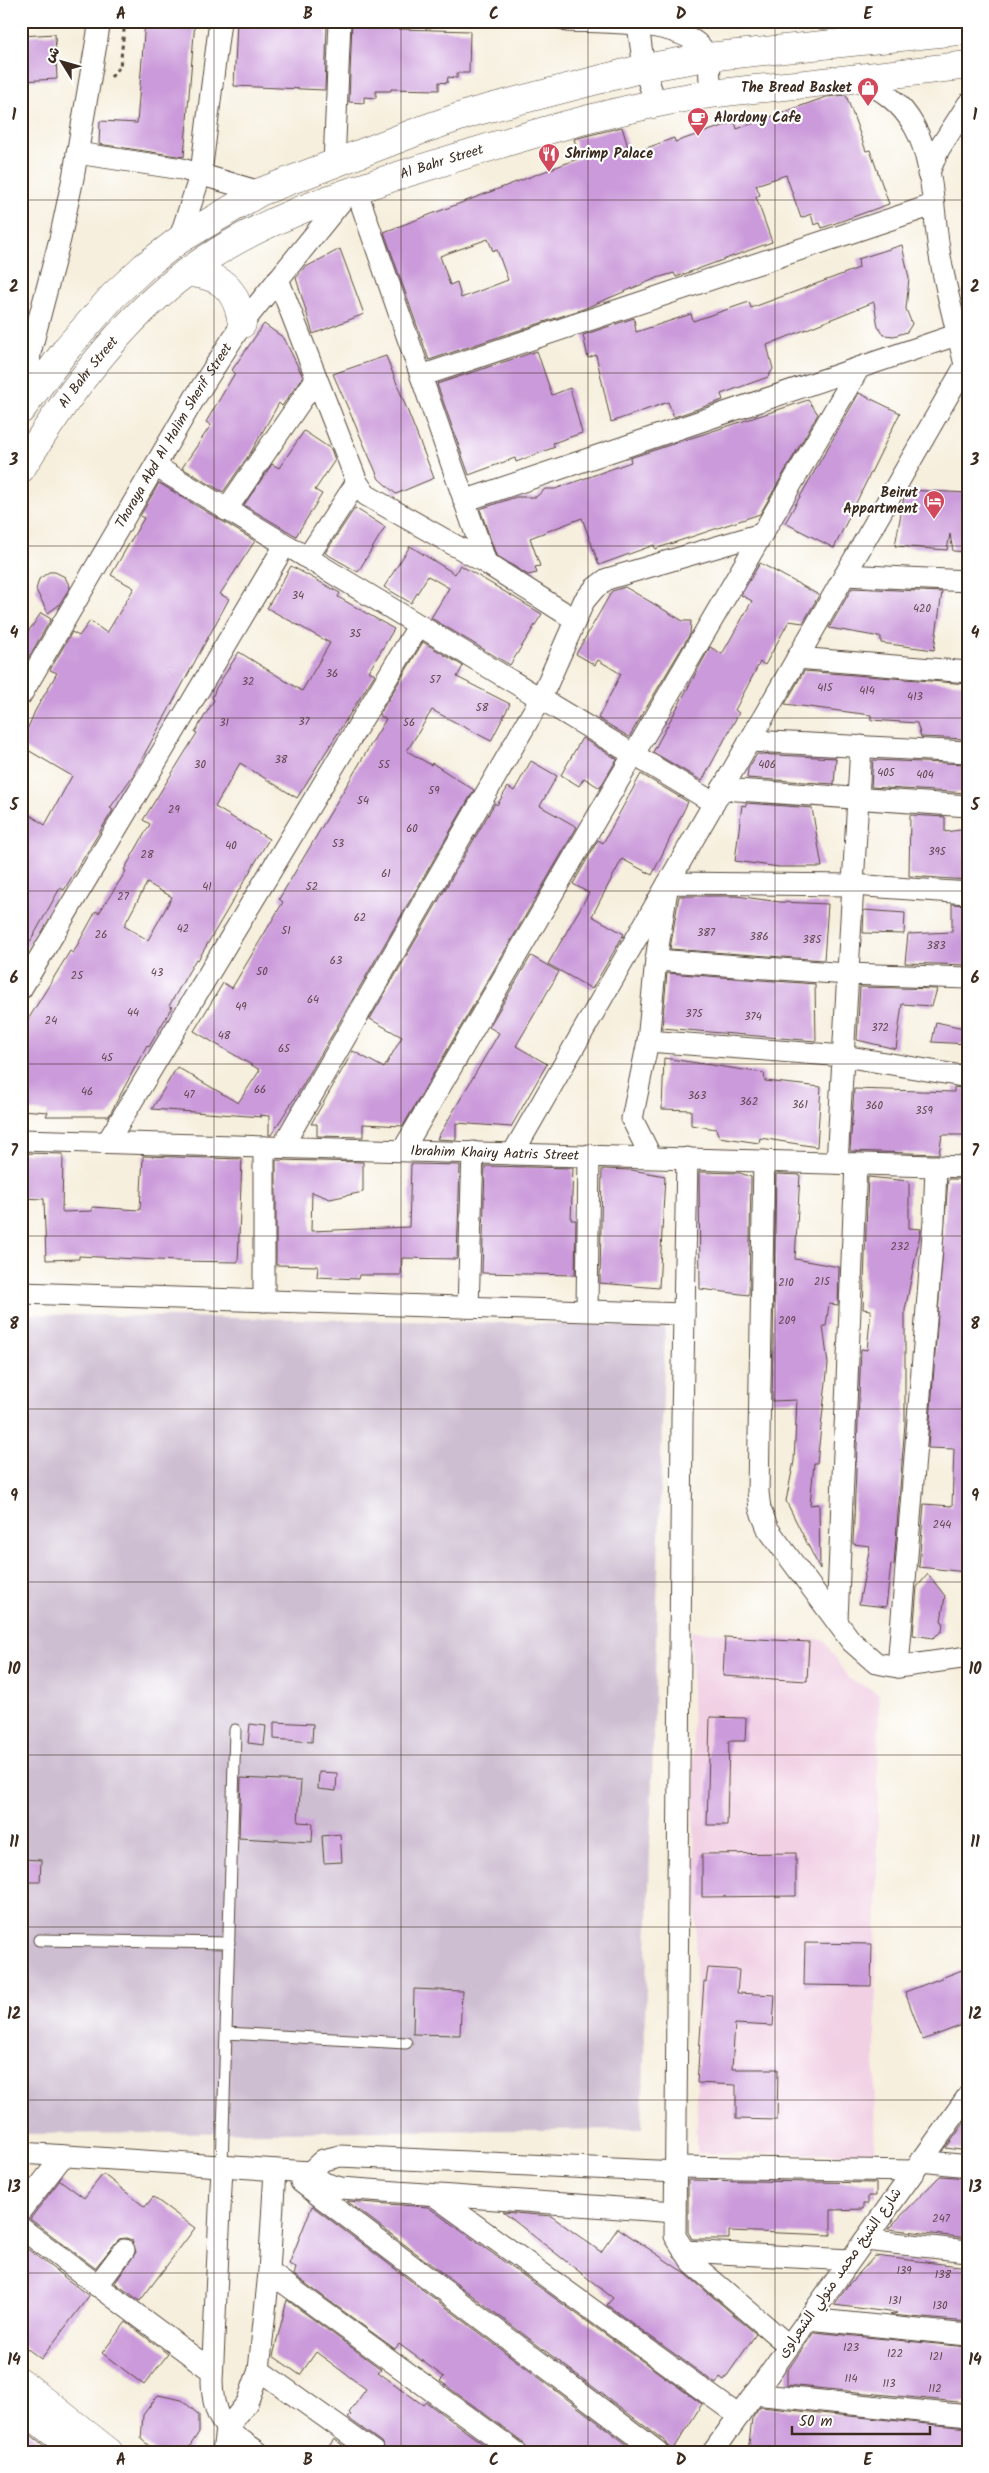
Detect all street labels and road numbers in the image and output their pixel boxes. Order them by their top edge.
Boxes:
street label: Al Bahr Street [397,138,487,185]
street label: Al Bahr Street [53,331,124,413]
street label: Thoraya Abd Al Halim Sherif Street [110,338,238,532]
street label: Ibrahim Khairy Aatris Street [410,1140,580,1167]
street label: شارع الشيخ محمد متولي الشعراوى [773,2183,908,2363]

